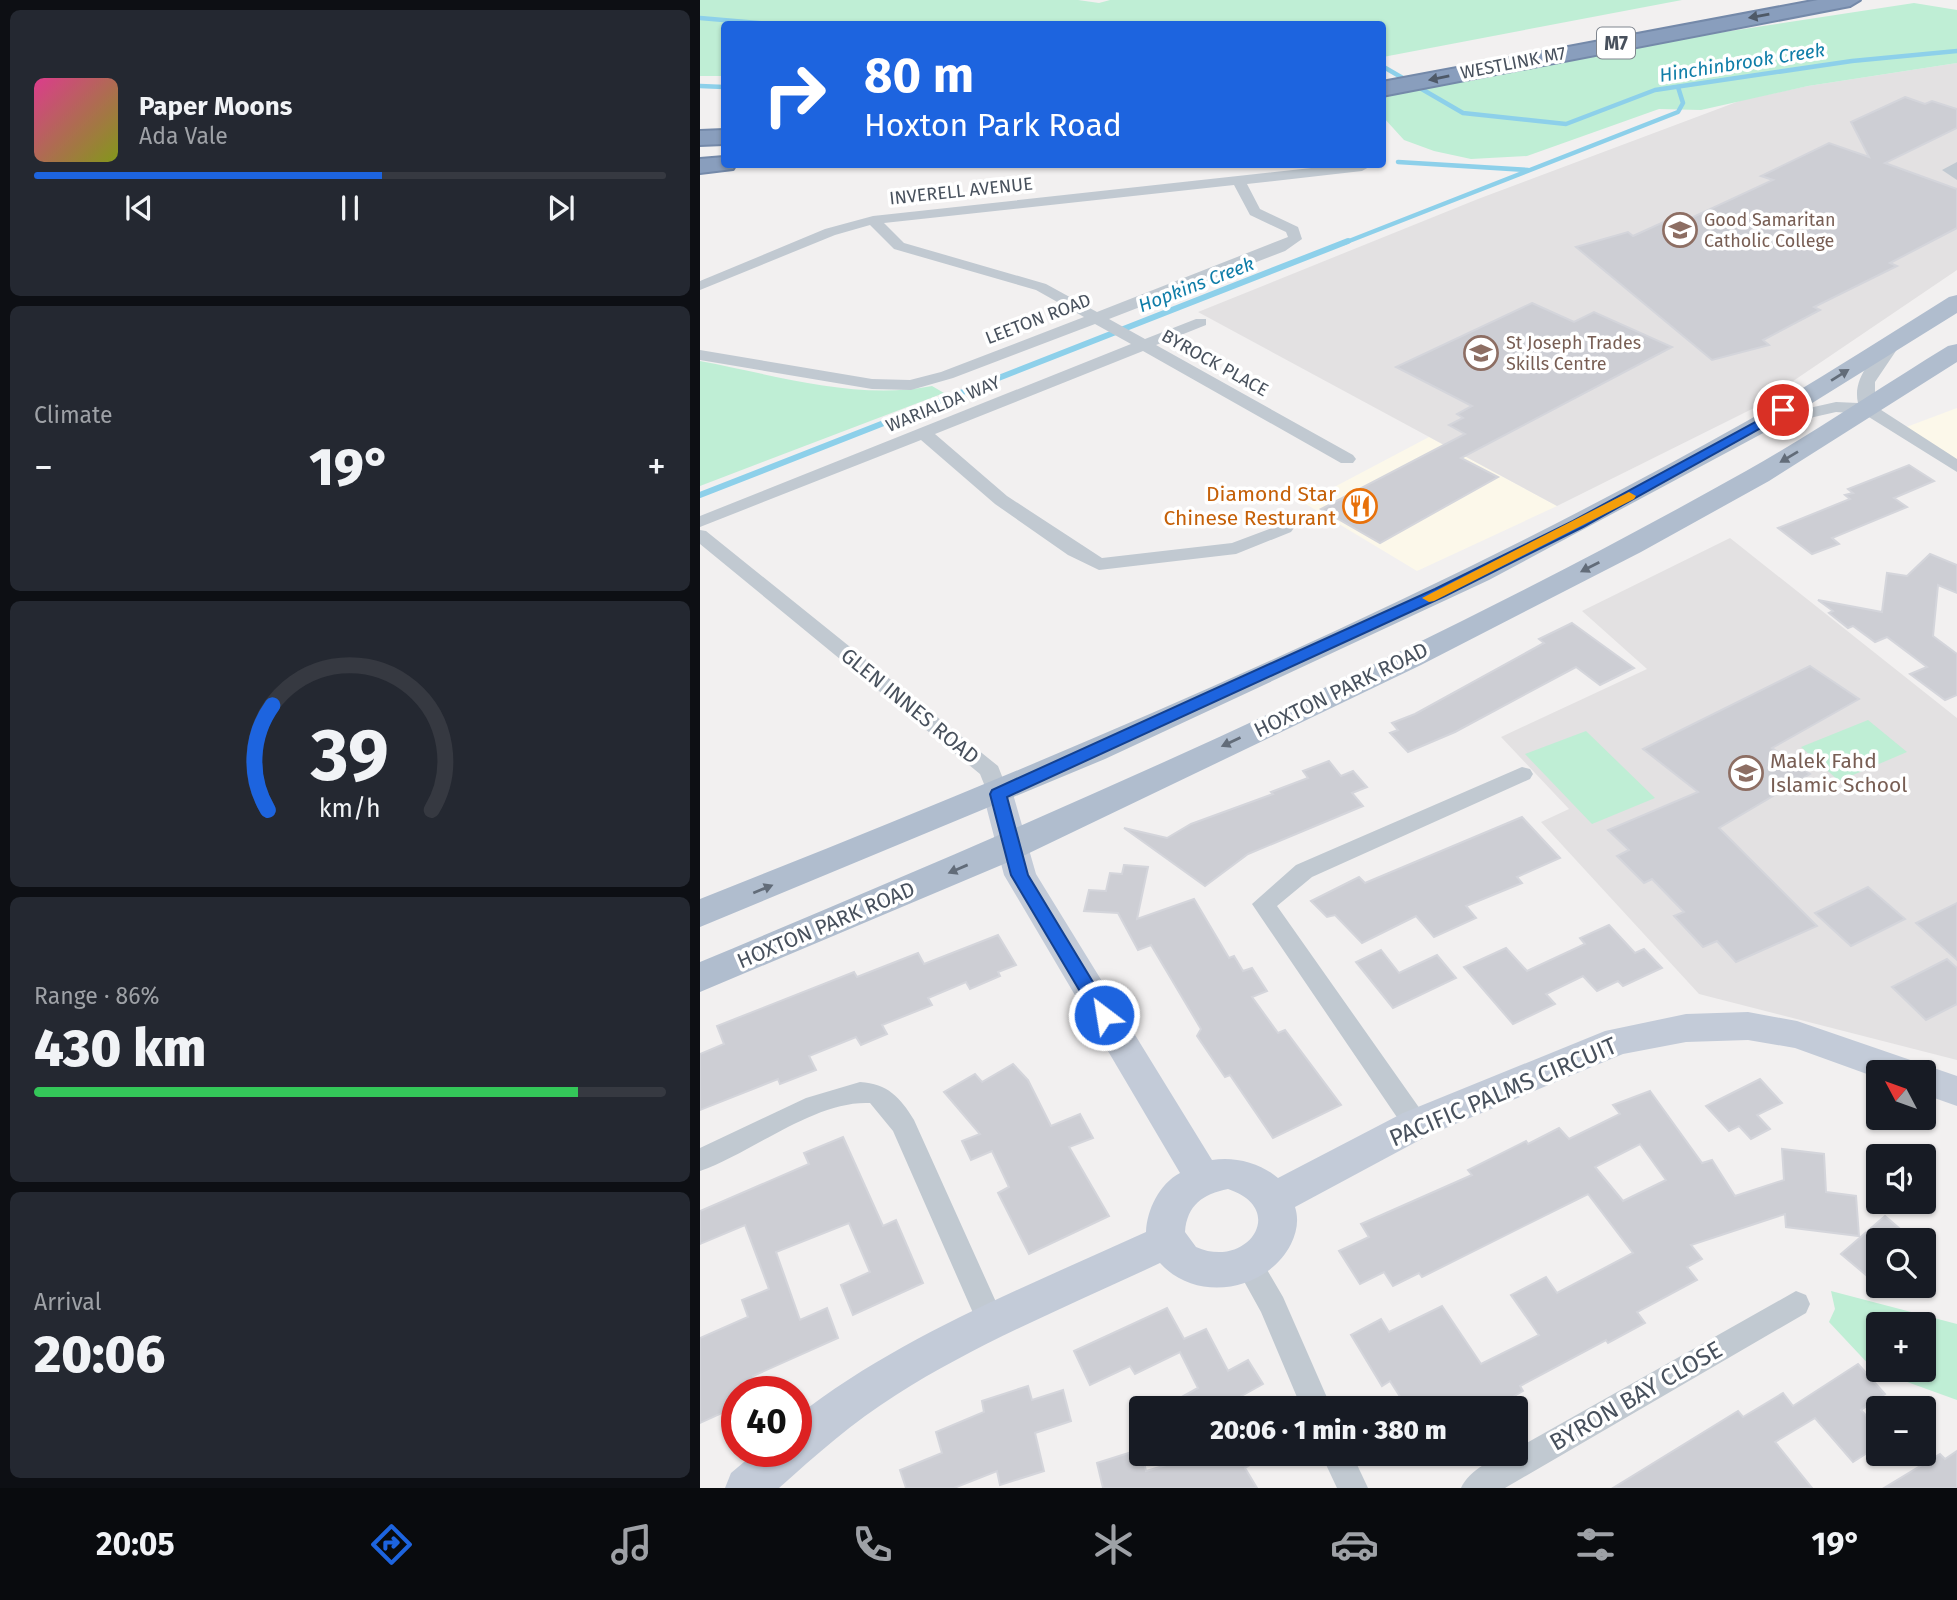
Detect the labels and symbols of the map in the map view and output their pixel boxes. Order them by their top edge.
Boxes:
one-way arrow [1748,11,1770,22]
road number: M7 [1597,28,1635,58]
water label: Hinchinbrook Creek [1658,38,1826,87]
street label: WESTLINK M7 [1458,42,1568,84]
one-way arrow [1428,73,1450,84]
street label: INVERELL AVENUE [888,173,1034,209]
place label: Good Samaritan Catholic College [1704,209,1835,252]
school or university icon: Good Samaritan Catholic College [1661,211,1699,249]
water label: Hopkins Creek [1135,252,1257,317]
street label: LEETON ROAD [982,289,1094,349]
street label: BYROCK PLACE [1158,325,1272,401]
place label: St Joseph Trades Skills Centre [1506,332,1641,375]
school or university icon: St Joseph Trades Skills Centre [1462,334,1500,372]
one-way arrow [1831,369,1850,382]
street label: WARIALDA WAY [883,371,1003,437]
pin [1753,380,1813,440]
one-way arrow [1779,451,1798,463]
place label: Diamond Star Chinese Resturant [1164,481,1336,531]
restaurant icon: Diamond Star Chinese Resturant [1341,487,1379,525]
one-way arrow [1580,562,1600,573]
street label: HOXTON PARK ROAD [1250,637,1432,743]
street label: GLEN INNES ROAD [836,642,984,770]
one-way arrow [1221,737,1241,748]
place label: Malek Fahd Islamic School [1770,748,1907,798]
school or university icon: Malek Fahd Islamic School [1727,754,1765,792]
one-way arrow [948,863,969,874]
street label: HOXTON PARK ROAD [733,876,919,974]
one-way arrow [753,883,774,894]
position arrow [1067,978,1141,1052]
street label: PACIFIC PALMS CIRCUIT [1385,1031,1621,1153]
north arrow [1866,1060,1936,1130]
street label: BYRON BAY CLOSE [1545,1335,1727,1457]
speed limit sign: 40 [721,1376,812,1467]

